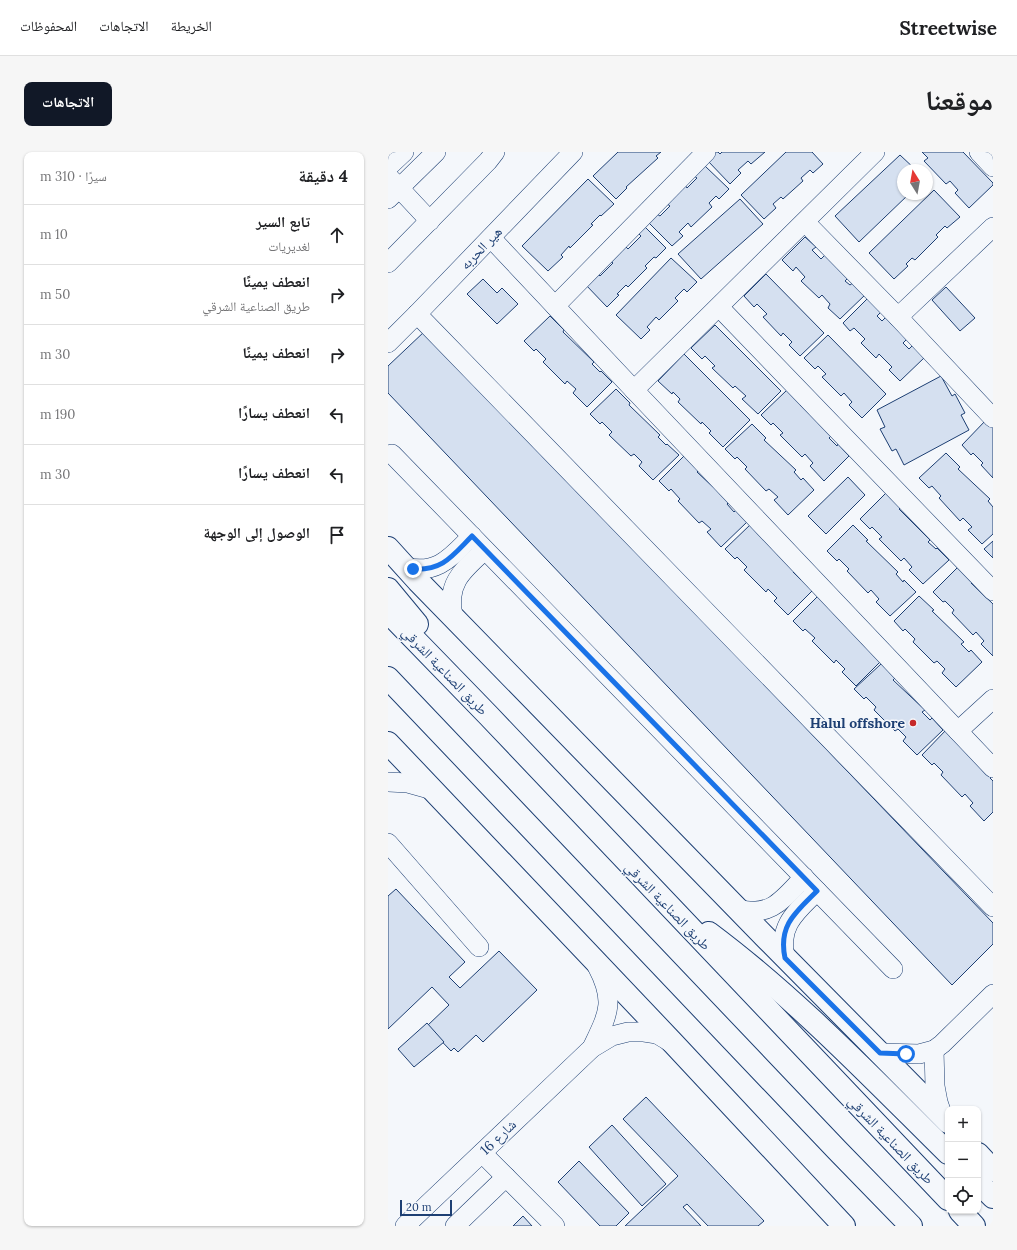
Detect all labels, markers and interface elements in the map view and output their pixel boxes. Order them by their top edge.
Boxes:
text: Streetwise [900,16,997,40]
text: المحفوظات [20,17,77,35]
text: الاتجاهات [99,17,149,35]
text: الخريطة [171,17,212,35]
button: الاتجاهات [24,82,112,126]
text: موقعنا [925,82,993,118]
north arrow [897,164,933,200]
text: 4 دقيقة [299,165,348,187]
text: سيرًا · 310 m [40,168,107,185]
text: تابع السير [256,212,310,231]
street label: هير الحربه [456,223,506,273]
icon: ahead [326,224,348,246]
text: 10 m [40,226,68,243]
text: لغديريات [268,238,310,255]
text: انعطف يمينًا [242,272,310,291]
icon: right [326,284,348,306]
text: 50 m [40,286,70,303]
text: طريق الصناعية الشرقي [202,298,310,315]
text: انعطف يمينًا [242,343,310,362]
icon: right [326,344,348,366]
text: 30 m [40,346,70,363]
text: انعطف يسارًا [238,403,310,422]
icon: left [326,404,348,426]
text: 190 m [40,406,75,423]
text: انعطف يسارًا [238,463,310,482]
icon: left [326,464,348,486]
text: 30 m [40,466,70,483]
text: الوصول إلى الوجهة [203,523,310,542]
icon: arrive [326,524,348,546]
route end [404,560,422,578]
street label: طريق الصناعية الشرقي [396,623,492,721]
place label: Halul offshore [810,714,905,732]
marker: Halul offshore [908,718,918,728]
street label: طريق الصناعية الشرقي [619,858,715,956]
route start [897,1045,915,1063]
street label: طريق الصناعية الشرقي [842,1092,938,1190]
map controls [945,1106,981,1214]
button: + [945,1106,981,1142]
street label: شارع 16 [476,1115,521,1159]
button: − [945,1142,981,1178]
button: locate [945,1178,981,1214]
scale bar [400,1198,452,1217]
text: 20 m [406,1200,431,1214]

